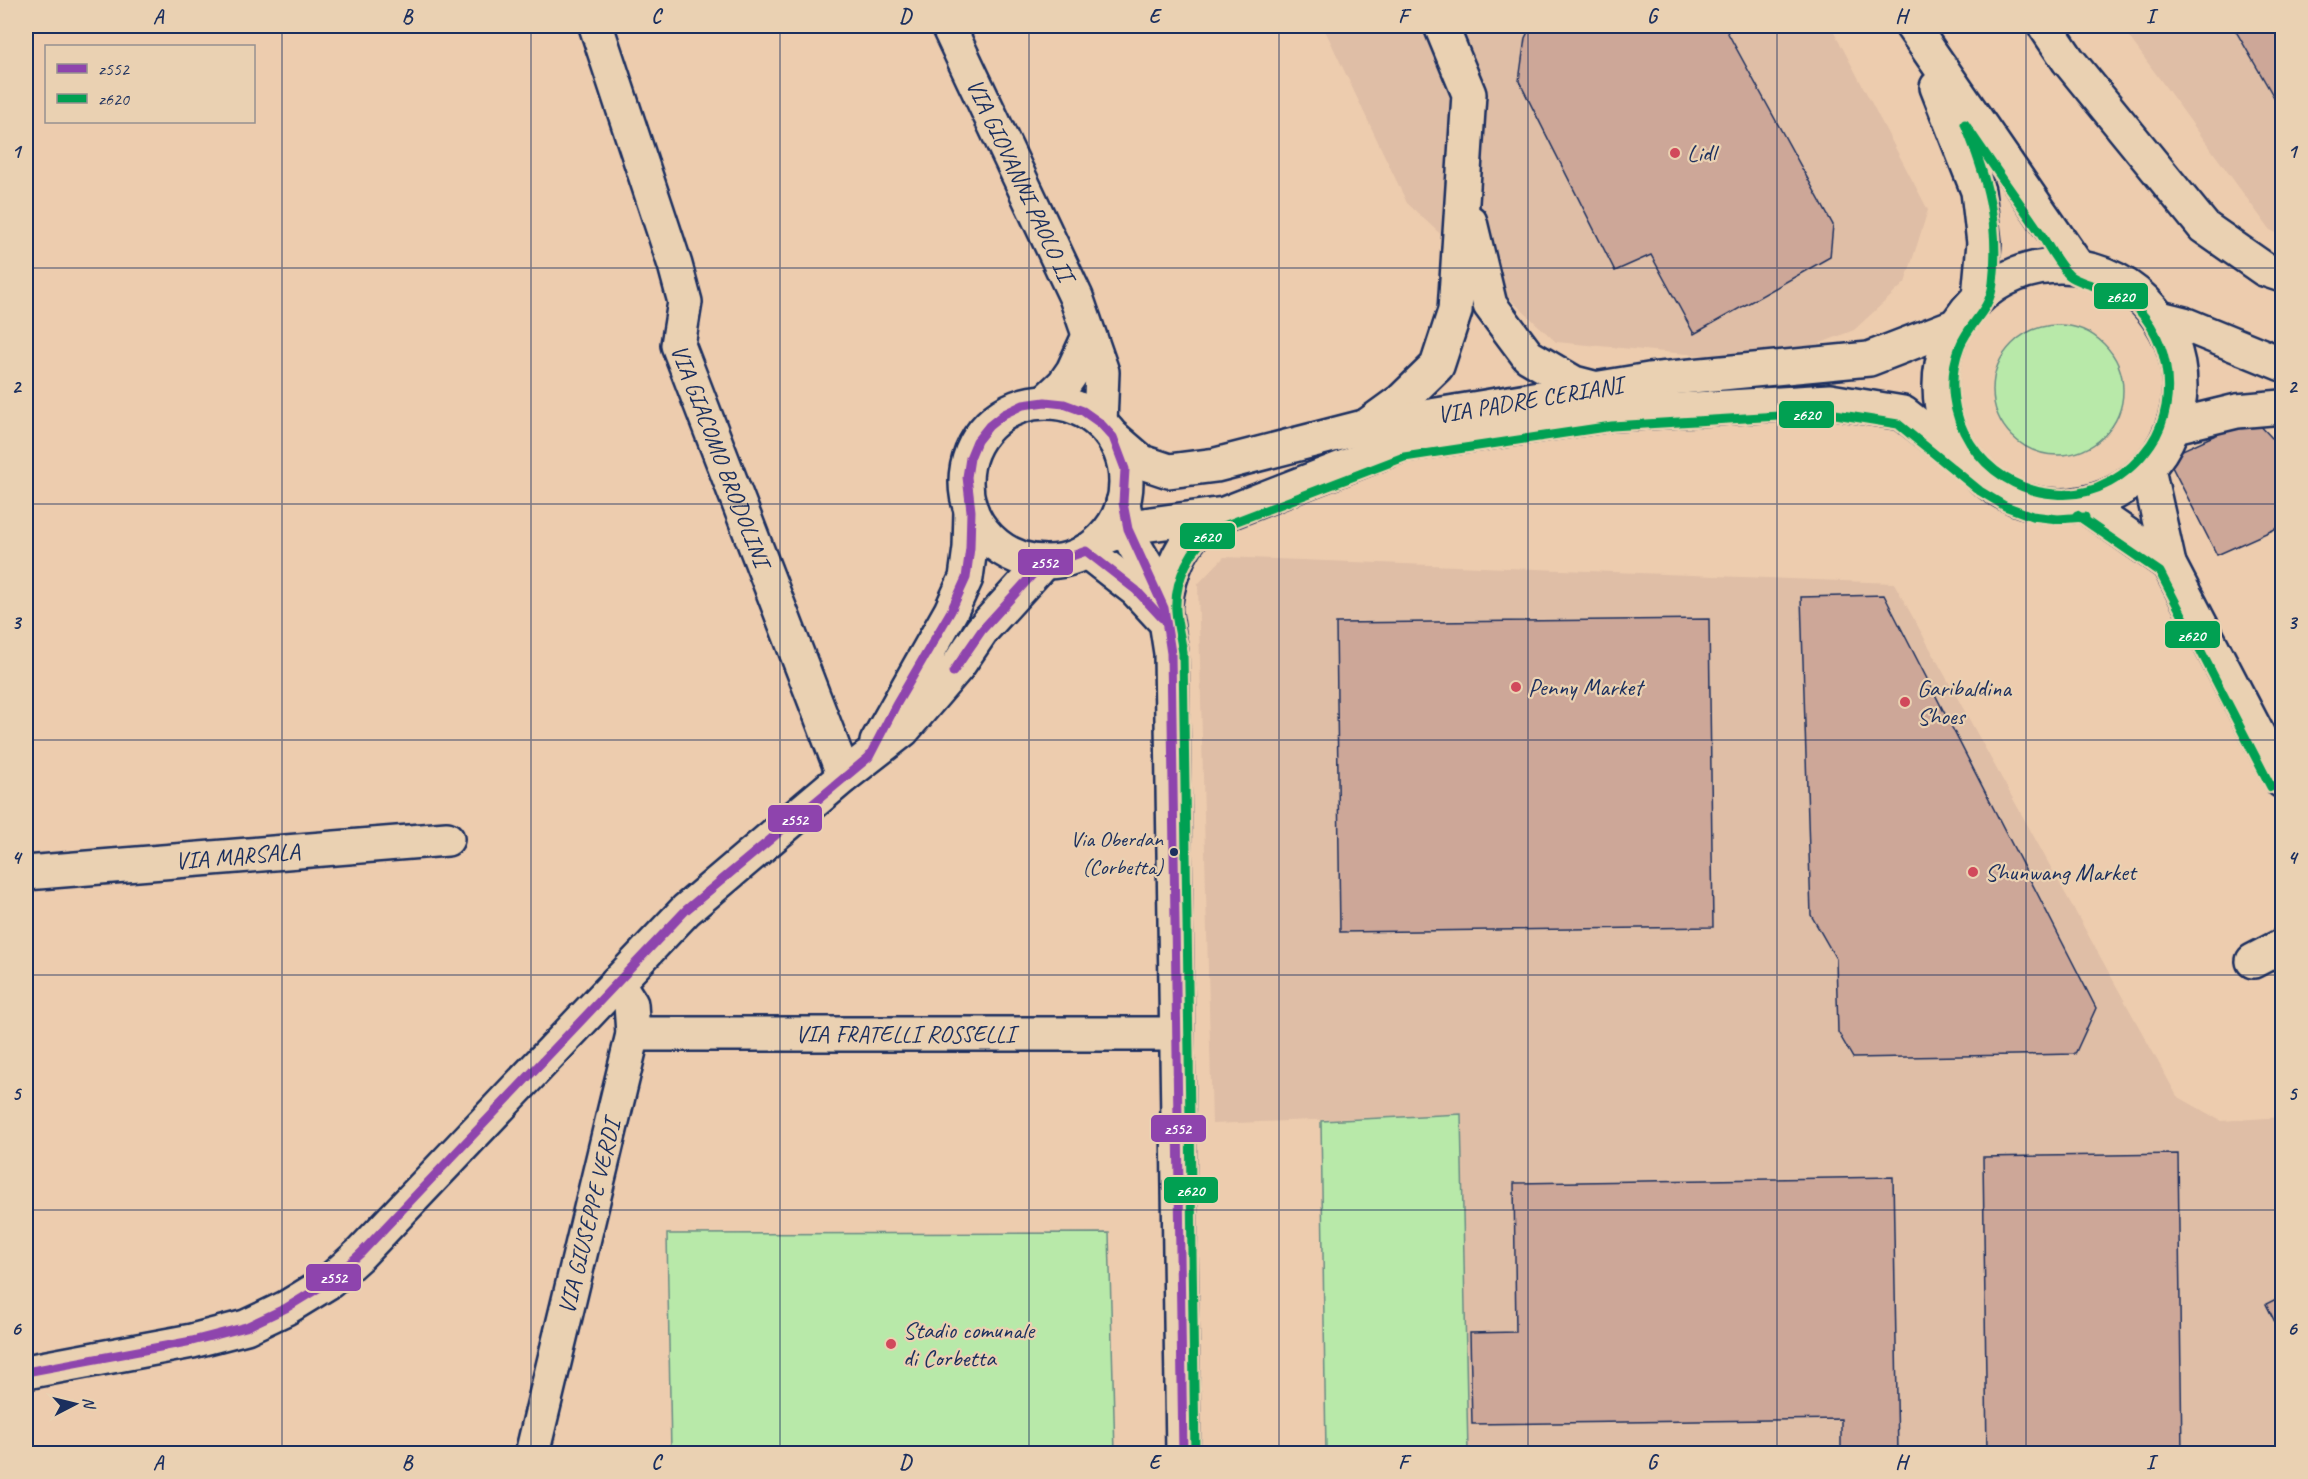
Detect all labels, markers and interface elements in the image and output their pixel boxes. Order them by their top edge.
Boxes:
text: A [153,4,165,29]
text: B [402,4,414,29]
text: C [651,4,663,29]
text: D [899,4,913,29]
text: E [1149,4,1163,29]
text: F [1398,4,1412,29]
text: G [1647,4,1660,29]
text: H [1895,4,1910,29]
text: I [2146,4,2159,29]
legend [45,45,255,123]
text: z552 [99,58,131,80]
street label: VIA GIOVANNI PAOLO II [960,74,1084,291]
text: z620 [99,88,131,110]
place label: Lidl [1687,138,1719,168]
text: 1 [12,139,23,164]
text: 1 [2288,139,2299,164]
marker: Lidl [1668,146,1682,160]
line badge: z620 [2093,282,2149,310]
text: z620 [2108,287,2136,307]
street label: VIA GIACOMO BRODOLINI [664,340,779,576]
street label: VIA PADRE CERIANI [1435,369,1630,430]
text: 2 [12,374,23,399]
text: 2 [2288,374,2299,399]
line badge: z620 [1778,400,1835,429]
text: z620 [1794,405,1822,425]
line badge: z620 [1179,522,1236,550]
text: z620 [1194,527,1222,547]
line badge: z552 [1017,548,1074,576]
text: z552 [1032,553,1060,573]
text: 3 [12,610,23,635]
text: 3 [2288,610,2299,635]
line badge: z620 [2164,620,2221,649]
text: z620 [2179,626,2207,646]
place label: Penny Market [1528,672,1645,702]
place label: Garibaldina Shoes [1917,673,2012,731]
marker: Penny Market [1509,680,1523,694]
marker: Garibaldina Shoes [1898,695,1912,709]
line badge: z552 [767,804,823,833]
text: z552 [782,810,810,830]
place label: Via Oberdan (Corbetta) [1070,825,1165,881]
street label: VIA MARSALA [174,836,302,876]
text: 4 [12,845,24,870]
text: 4 [2288,845,2300,870]
marker: Via Oberdan (Corbetta) [1168,846,1180,858]
place label: Shunwang Market [1985,857,2138,887]
marker: Shunwang Market [1966,865,1980,879]
street label: VIA FRATELLI ROSSELLI [795,1019,1020,1049]
text: 5 [12,1081,23,1106]
text: 5 [2288,1081,2299,1106]
street label: VIA GIUSEPPE VERDI [551,1111,628,1317]
line badge: z552 [1150,1114,1207,1143]
text: z552 [1165,1119,1193,1139]
line badge: z620 [1163,1176,1219,1204]
text: z620 [1178,1181,1206,1201]
line badge: z552 [305,1263,362,1292]
text: z552 [321,1268,349,1288]
place label: Stadio comunale di Corbetta [903,1315,1036,1373]
text: 6 [11,1316,22,1341]
text: 6 [2287,1316,2298,1341]
marker: Stadio comunale di Corbetta [884,1337,898,1351]
north arrow [45,1374,105,1434]
text: N [78,1396,100,1411]
text: A [153,1450,165,1475]
text: B [402,1450,414,1475]
text: C [651,1450,663,1475]
text: D [899,1450,913,1475]
text: E [1149,1450,1163,1475]
text: F [1398,1450,1412,1475]
text: G [1647,1450,1660,1475]
text: H [1895,1450,1910,1475]
text: I [2146,1450,2159,1475]

